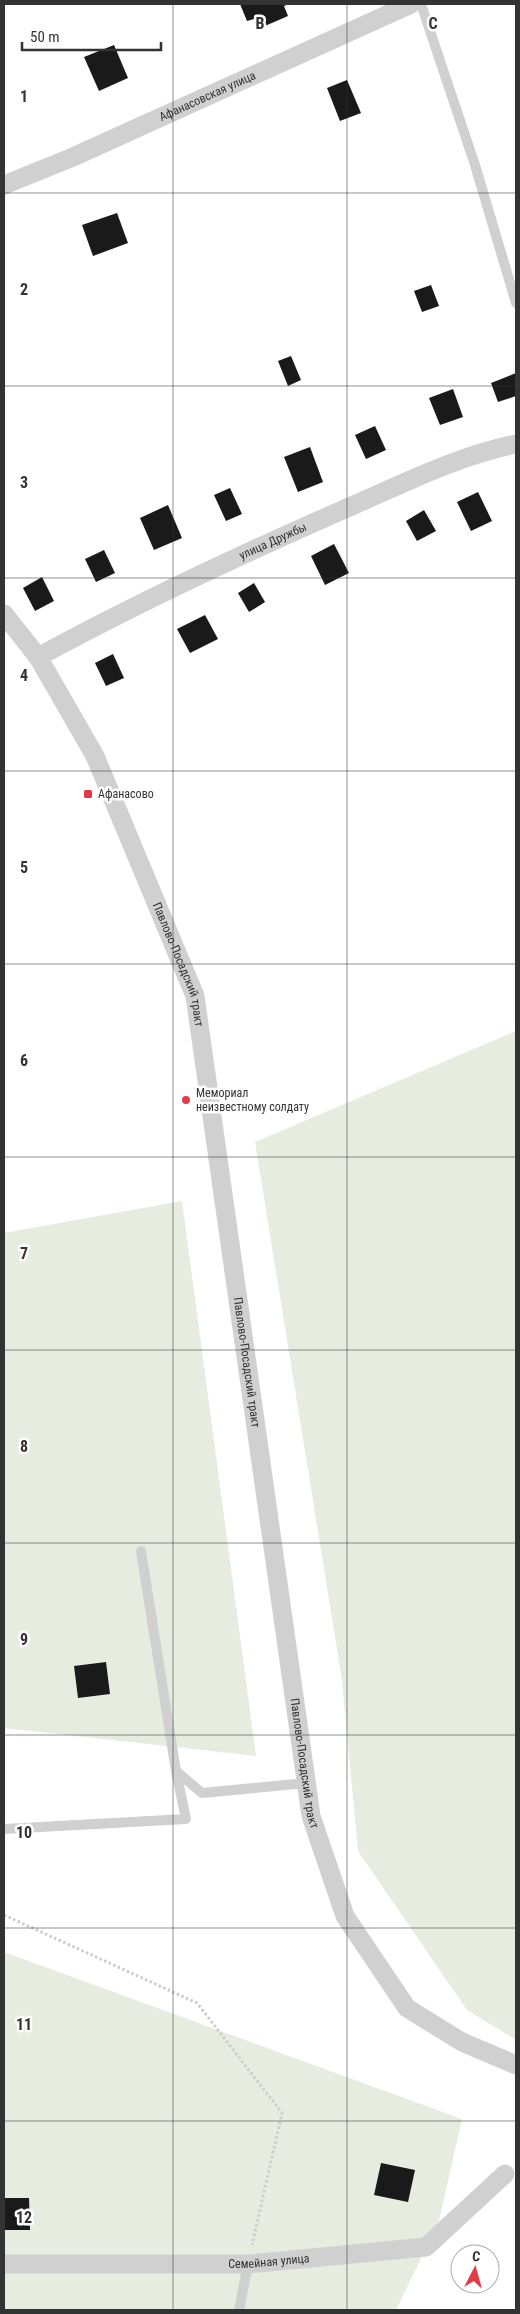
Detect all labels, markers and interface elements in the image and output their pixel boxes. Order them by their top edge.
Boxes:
text: B [256,14,265,33]
text: C [428,14,438,33]
scale bar [22,20,161,52]
text: 50 m [30,28,60,46]
street label: Афанасовская улица [157,68,258,124]
text: 1 [20,87,28,106]
text: 2 [20,280,28,299]
text: 3 [20,473,28,492]
street label: улица Дружбы [237,520,309,562]
text: 4 [20,666,28,685]
place label: Афанасово [98,787,154,801]
marker: Афанасово [82,788,94,800]
text: 5 [20,858,28,877]
street label: Павлово-Посадский тракт [150,900,206,1027]
text: 6 [20,1051,28,1070]
place label: Мемориал неизвестному солдату [196,1086,309,1114]
marker: Мемориал неизвестному солдату [180,1094,192,1106]
text: 7 [20,1244,28,1263]
street label: Павлово-Посадский тракт [231,1296,263,1428]
text: 8 [20,1437,28,1456]
text: 9 [20,1630,28,1649]
street label: Павлово-Посадский тракт [287,1697,322,1830]
text: 10 [16,1823,32,1842]
text: 11 [16,2015,32,2034]
text: 12 [16,2208,32,2227]
north arrow [450,2244,500,2294]
text: С [472,2248,481,2264]
street label: Семейная улица [228,2251,310,2271]

